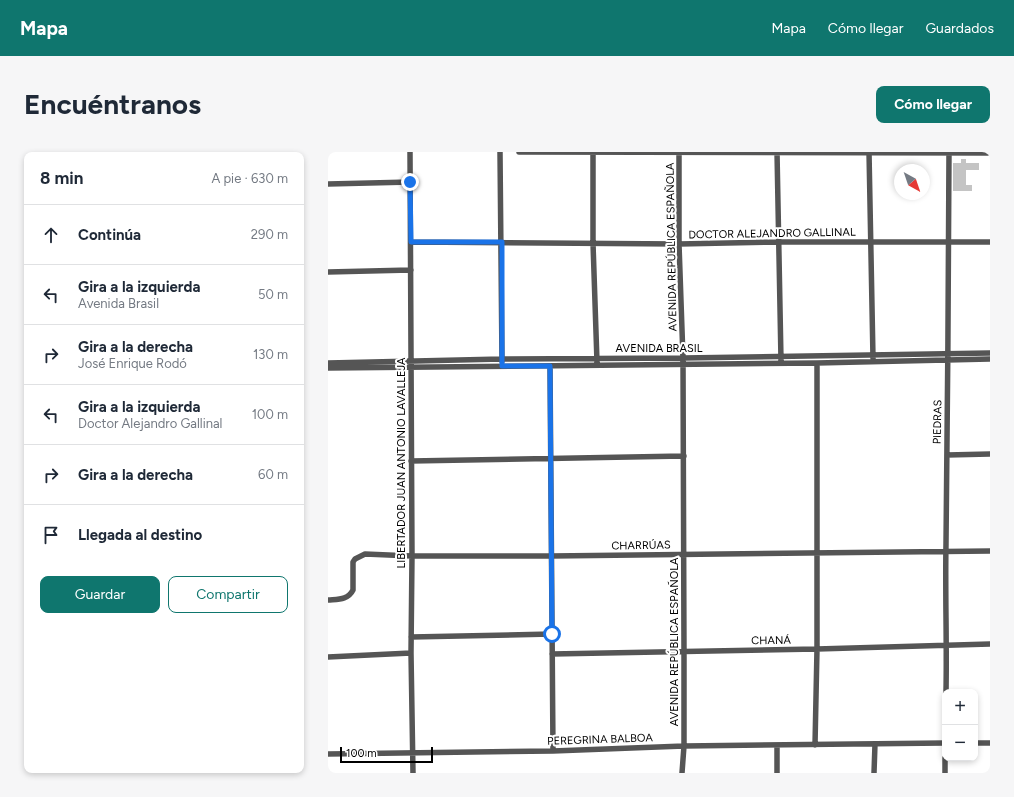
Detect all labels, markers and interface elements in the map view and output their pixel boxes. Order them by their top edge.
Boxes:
text: Mapa [20,17,68,40]
text: Mapa [771,20,806,37]
text: Cómo llegar [828,20,903,37]
text: Guardados [925,20,994,37]
button: Cómo llegar [876,86,990,123]
text: Encuéntranos [24,87,201,121]
street label: AVENIDA REPÚBLICA ESPAÑOLA [663,162,679,331]
north arrow [894,164,930,200]
text: 8 min [40,168,83,188]
text: A pie · 630 m [211,171,288,186]
route end [401,173,419,191]
icon: ahead [40,224,62,246]
text: Continúa [78,226,141,244]
street label: DOCTOR ALEJANDRO GALLINAL [688,226,856,241]
text: 290 m [251,227,288,242]
text: Gira a la izquierda [78,278,200,296]
icon: left [40,284,62,306]
text: 50 m [258,287,288,302]
text: Avenida Brasil [78,296,159,311]
text: Gira a la derecha [78,338,193,356]
street label: AVENIDA BRASIL [616,342,703,355]
icon: right [40,344,62,366]
text: 130 m [253,347,288,362]
text: José Enrique Rodó [78,356,187,371]
street label: LIBERTADOR JUAN ANTONIO LAVALLEJA [395,357,408,569]
text: Gira a la izquierda [78,398,200,416]
street label: PIEDRAS [931,399,944,444]
icon: left [40,404,62,426]
text: 100 m [252,407,288,422]
text: Doctor Alejandro Gallinal [78,416,222,431]
icon: right [40,464,62,486]
text: Gira a la derecha [78,466,193,484]
text: 60 m [258,467,288,482]
icon: arrive [40,524,62,546]
text: Llegada al destino [78,526,202,544]
street label: CHARRÚAS [611,537,671,553]
street label: AVENIDA REPÚBLICA ESPAÑOLA [667,557,681,726]
button: Guardar [40,576,160,613]
button: Compartir [168,576,288,613]
route start [543,625,561,643]
street label: CHANÁ [751,634,791,647]
map controls [942,689,978,761]
button: + [942,689,978,725]
button: − [942,725,978,761]
street label: PEREGRINA BALBOA [547,731,654,748]
scale bar [340,745,433,764]
text: 100 m [346,747,377,760]

